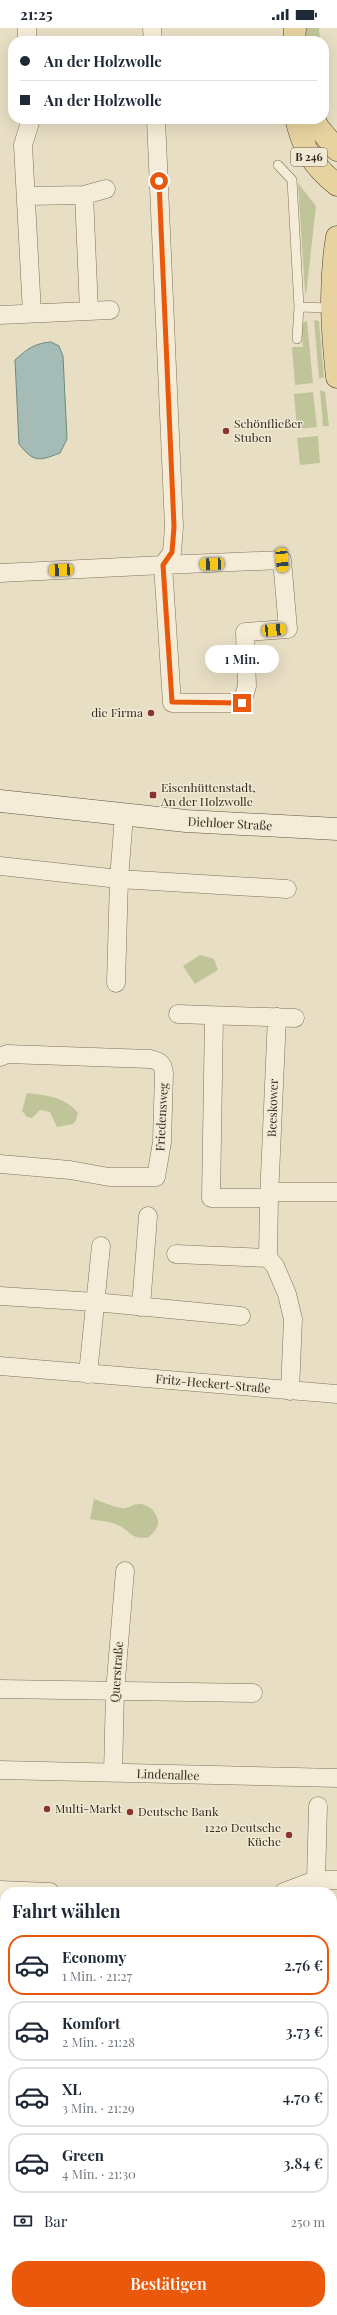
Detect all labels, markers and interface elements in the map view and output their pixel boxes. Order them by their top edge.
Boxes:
text: 21:25 [20,4,53,24]
text: An der Holzwolle [44,51,162,71]
text: An der Holzwolle [44,90,162,110]
road number: B 246 [291,148,327,166]
route start [150,172,168,190]
place label: Schönfließer Stuben [234,415,303,445]
marker: Schönfließer Stuben [221,426,231,436]
car [275,548,289,572]
car [200,558,224,570]
car [49,563,73,577]
car [262,623,286,637]
callout: 1 Min. [205,645,279,673]
text: 1 Min. [224,650,260,667]
route end [233,694,251,712]
place label: die Firma [91,704,143,720]
marker: die Firma [146,708,156,718]
place label: Eisenhüttenstadt, An der Holzwolle [160,779,256,809]
marker: Eisenhüttenstadt, An der Holzwolle [148,790,158,800]
street label: Diehloer Straße [187,813,273,833]
street label: Beeskower [263,1078,281,1137]
street label: Friedensweg [151,1081,171,1152]
street label: Fritz-Heckert-Straße [155,1370,271,1396]
street label: Querstraße [106,1641,126,1703]
street label: Lindenallee [136,1765,200,1783]
place label: Multi-Markt [55,1800,122,1816]
place label: Deutsche Bank [138,1803,219,1819]
marker: Multi-Markt [42,1804,52,1814]
marker: Deutsche Bank [125,1807,135,1817]
place label: 1220 Deutsche Küche [205,1819,281,1849]
marker: 1220 Deutsche Küche [284,1830,294,1840]
text: Fahrt wählen [12,1899,121,1923]
icon: car [14,1947,50,1983]
text: Economy [62,1947,126,1967]
text: 2.76 € [284,1955,323,1975]
text: 1 Min. · 21:27 [62,1967,132,1984]
icon: car [14,2013,50,2049]
text: Komfort [62,2013,120,2033]
text: 3.73 € [286,2021,323,2041]
text: 2 Min. · 21:28 [62,2033,135,2050]
icon: car [14,2079,50,2115]
text: XL [62,2079,82,2099]
text: 4.70 € [283,2087,323,2107]
text: 3 Min. · 21:29 [62,2099,135,2116]
icon: car [14,2145,50,2181]
text: Green [62,2145,104,2165]
text: 3.84 € [283,2153,323,2173]
text: 4 Min. · 21:30 [62,2165,136,2182]
icon: cash [12,2210,34,2232]
text: Bar [44,2211,68,2231]
text: 250 m [291,2213,325,2230]
button: Bestätigen [12,2261,325,2307]

